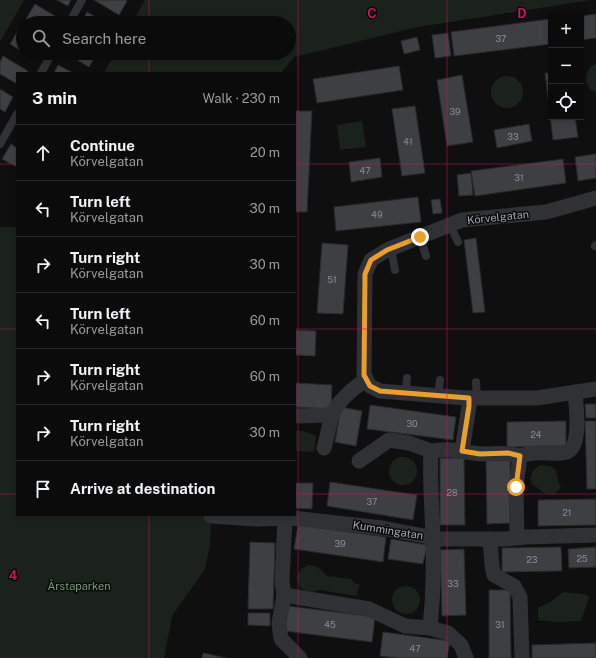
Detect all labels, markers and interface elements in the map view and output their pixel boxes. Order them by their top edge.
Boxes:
text: C [367,6,377,21]
text: D [517,6,527,21]
map controls [548,12,584,120]
button: + [548,12,584,48]
search box [16,16,296,60]
icon: search [30,27,52,49]
text: Search here [62,30,146,47]
house number: 37 [496,33,506,44]
button: − [548,48,584,84]
button: locate [548,84,584,120]
text: 3 min [32,88,77,108]
text: Walk · 230 m [202,91,280,106]
house number: 39 [449,106,461,117]
house number: 33 [507,131,519,142]
house number: 41 [403,136,413,147]
text: Continue [70,137,135,154]
icon: ahead [32,142,54,164]
text: 20 m [250,145,280,160]
text: Körvelgatan [70,154,144,169]
house number: 47 [359,165,371,176]
house number: 31 [514,172,524,183]
text: Turn left [70,193,131,210]
icon: left [32,198,54,220]
text: 30 m [250,201,280,216]
street label: Körvelgatan [466,208,530,226]
house number: 49 [371,209,383,220]
text: Körvelgatan [70,210,144,225]
route end [411,228,429,246]
text: Turn right [70,249,140,266]
icon: right [32,254,54,276]
text: 30 m [250,257,280,272]
text: Körvelgatan [70,266,144,281]
house number: 51 [327,274,337,285]
text: Turn left [70,305,131,322]
icon: left [32,310,54,332]
text: 60 m [250,313,280,328]
text: Körvelgatan [70,322,144,337]
text: Turn right [70,361,140,378]
icon: right [32,366,54,388]
text: 60 m [250,369,280,384]
text: Körvelgatan [70,378,144,393]
text: Turn right [70,417,140,434]
house number: 30 [406,418,418,429]
icon: right [32,422,54,444]
text: 30 m [250,425,280,440]
house number: 24 [530,429,542,440]
text: Körvelgatan [70,434,144,449]
icon: arrive [32,478,54,500]
route start [507,478,525,496]
text: Arrive at destination [70,480,215,497]
house number: 28 [446,487,458,498]
house number: 37 [367,496,377,507]
house number: 21 [562,507,572,518]
street label: Kummingatan [352,519,424,541]
house number: 39 [334,538,346,549]
house number: 25 [576,553,588,564]
house number: 23 [526,554,538,565]
text: 4 [9,568,18,583]
house number: 33 [447,578,459,589]
park label: Årstaparken [47,579,111,592]
house number: 45 [324,619,336,630]
house number: 31 [495,619,505,630]
house number: 47 [409,643,421,654]

